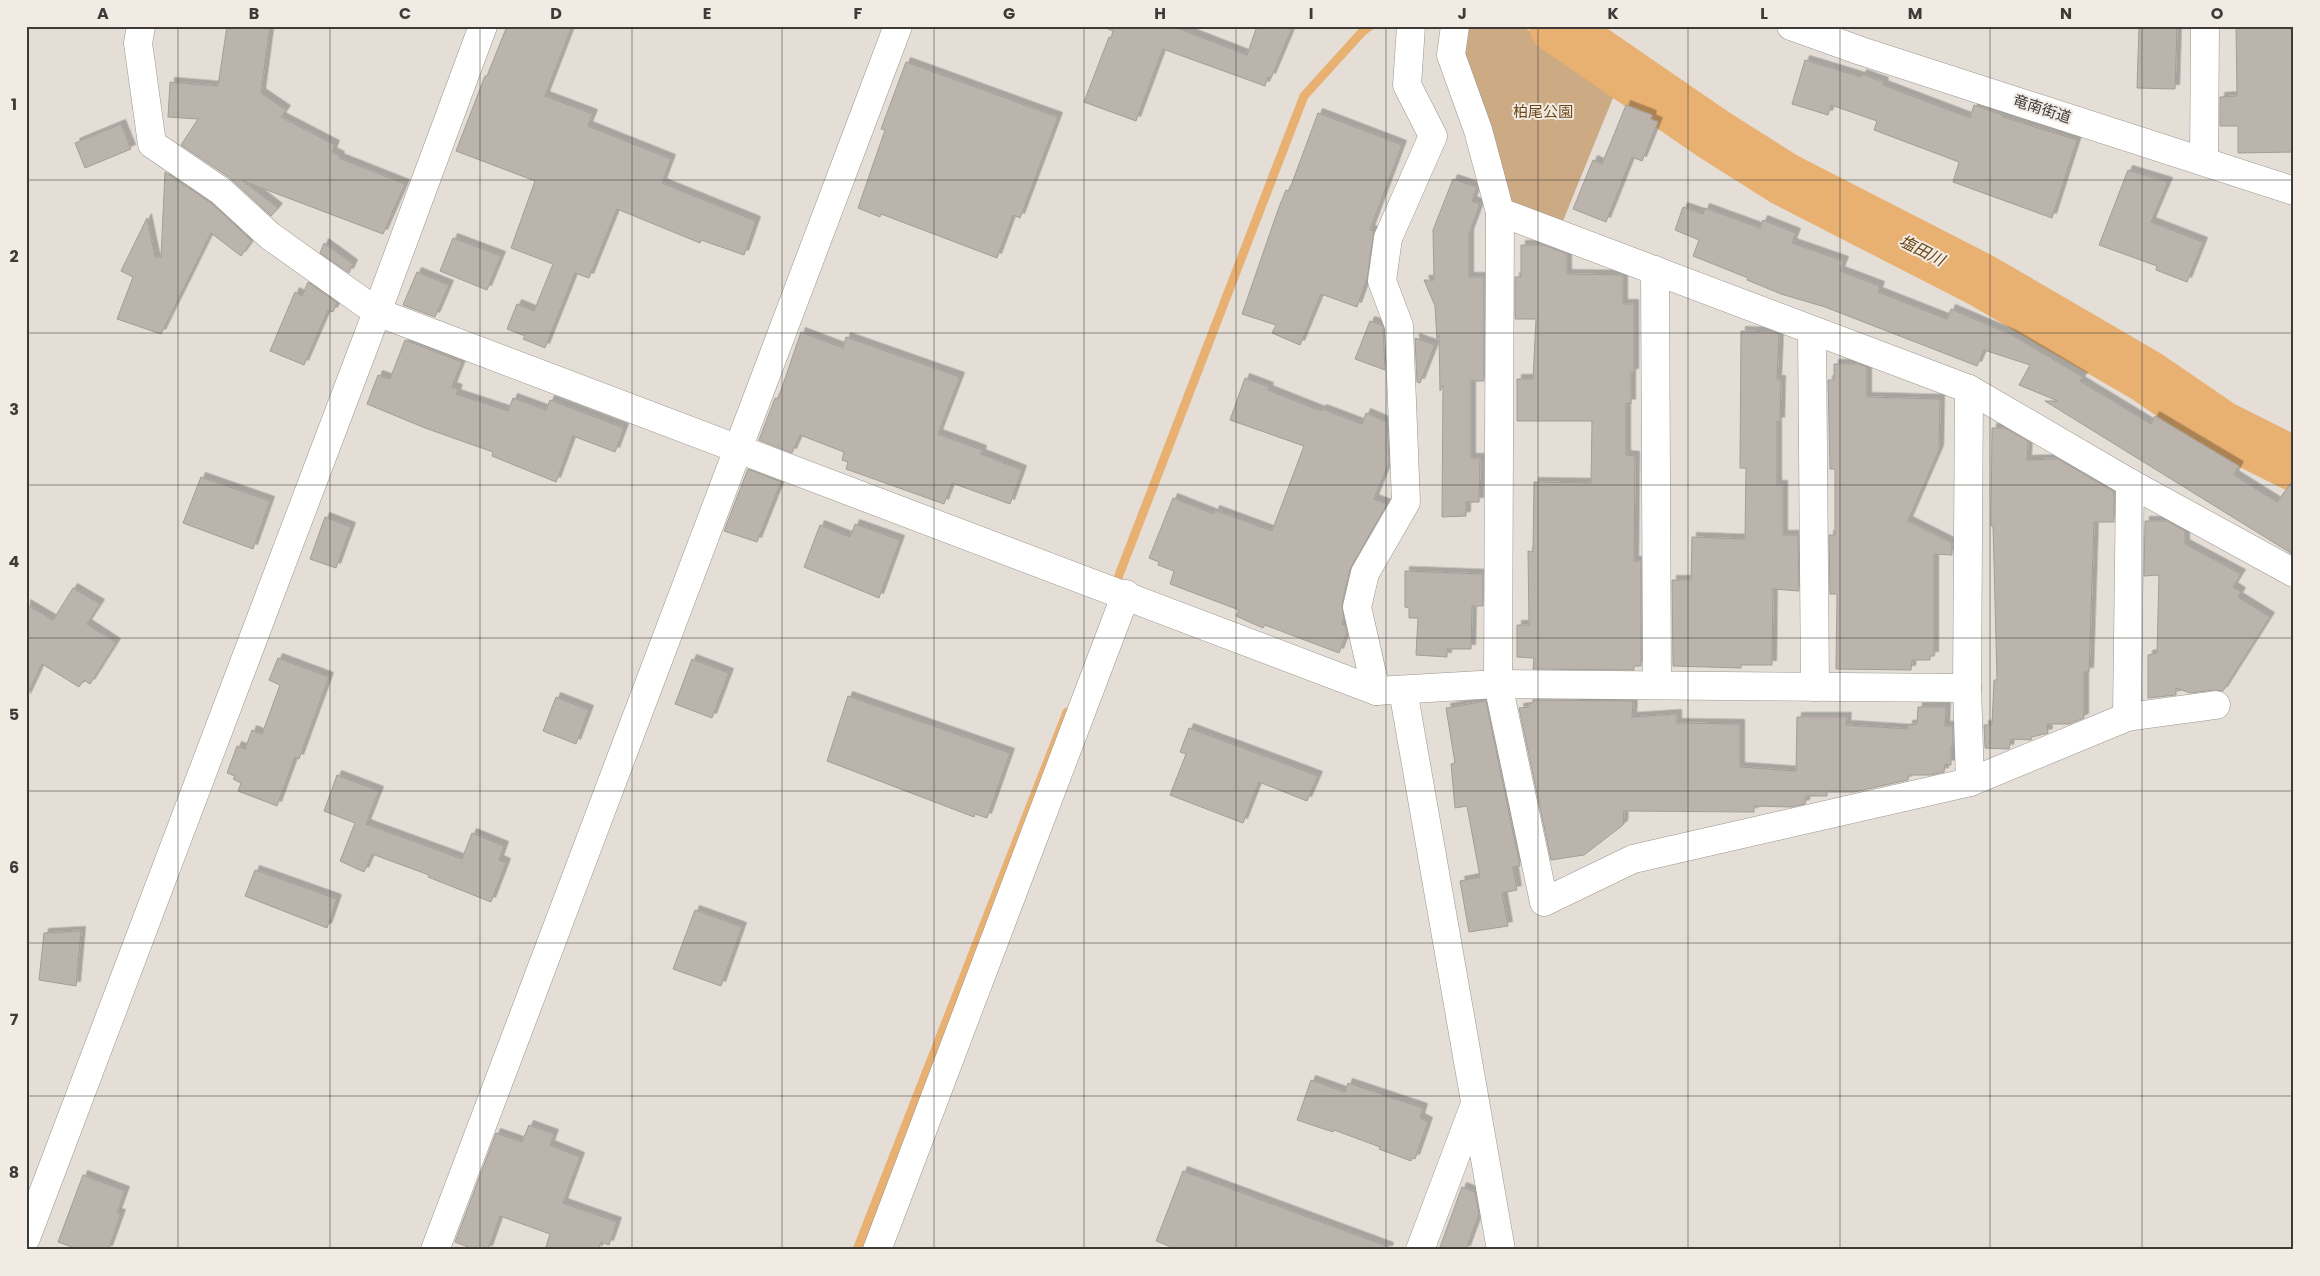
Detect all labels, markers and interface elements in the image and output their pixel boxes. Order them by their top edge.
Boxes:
text: A [97,2,109,25]
text: B [249,2,259,25]
text: C [399,2,411,25]
text: D [550,2,562,25]
text: E [703,2,711,25]
text: F [854,2,863,25]
text: G [1003,2,1015,25]
text: H [1154,2,1166,25]
text: I [1309,2,1313,25]
text: J [1457,2,1467,25]
text: K [1607,2,1619,25]
text: L [1760,2,1768,25]
text: M [1908,2,1922,25]
text: N [2060,2,2072,25]
text: O [2211,2,2224,25]
street label: 竜南街道 [2010,89,2074,128]
text: 1 [11,93,17,116]
park label: 柏尾公園 [1513,101,1573,122]
water label: 塩田川 [1895,229,1950,272]
text: 2 [9,245,19,268]
text: 3 [9,398,19,421]
text: 4 [9,550,20,573]
text: 5 [9,703,19,726]
text: 6 [9,856,19,879]
text: 7 [10,1008,19,1031]
text: 8 [9,1161,19,1184]

